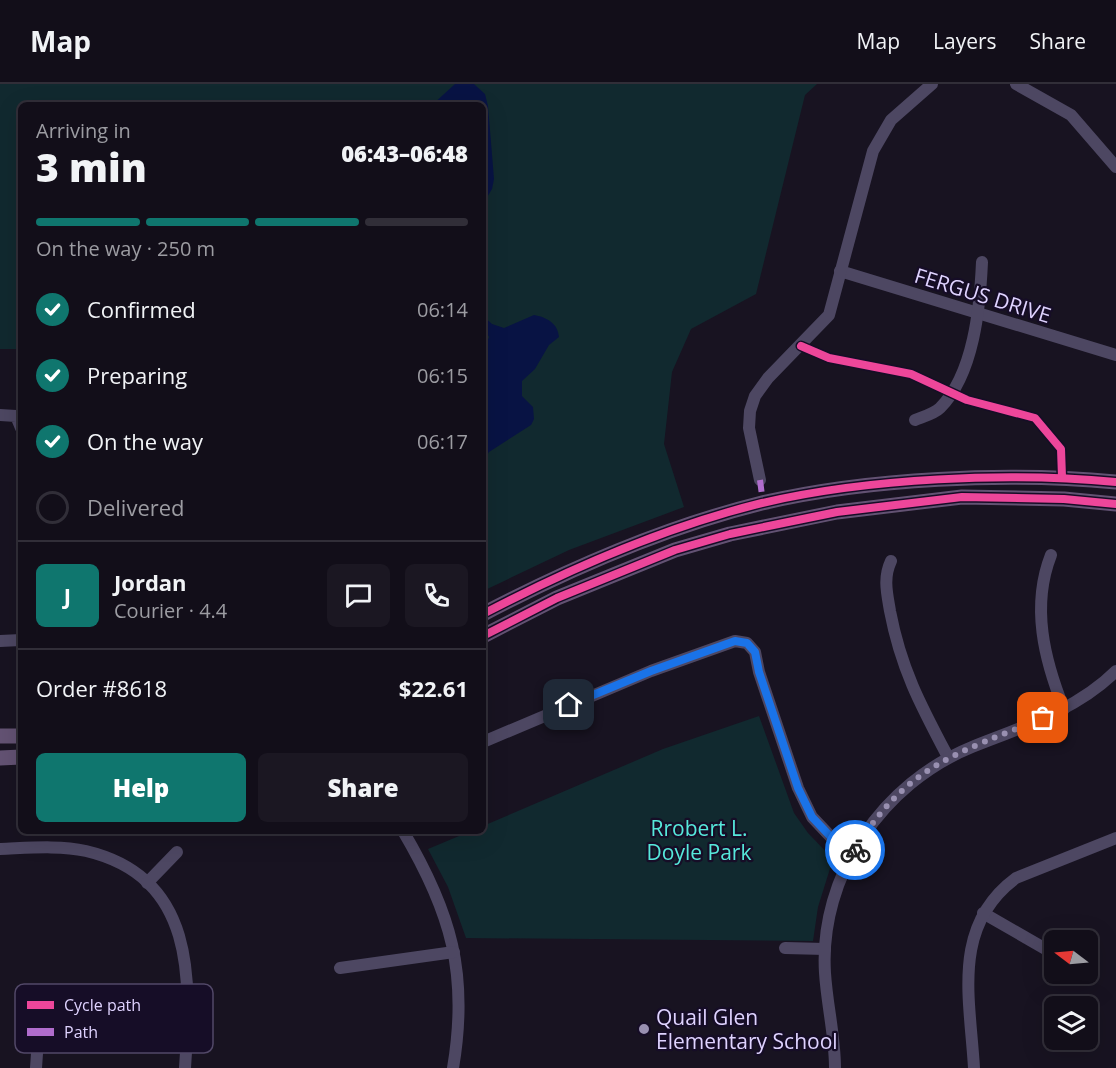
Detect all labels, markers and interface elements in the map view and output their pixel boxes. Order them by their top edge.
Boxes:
text: Map [30,22,91,60]
text: Map [857,27,900,55]
text: Layers [933,27,997,55]
text: Share [1030,27,1086,55]
text: Arriving in [36,117,131,144]
text: 06:43–06:48 [341,138,468,168]
text: 3 min [36,140,147,193]
text: On the way · 250 m [36,235,215,262]
street label: FERGUS DRIVE [911,261,1055,329]
icon: check [36,293,69,326]
text: Confirmed [87,294,196,324]
text: 06:14 [417,296,468,323]
icon: check [36,359,69,392]
text: Preparing [87,360,187,390]
text: 06:15 [417,362,468,389]
icon: check [36,425,69,458]
text: On the way [87,426,203,456]
text: 06:17 [417,428,468,455]
text: Delivered [87,492,185,522]
button: chat [327,564,390,627]
button: phone [405,564,468,627]
text: Jordan [114,567,187,597]
text: J [64,580,71,610]
text: Courier · 4.4 [114,597,227,624]
text: Order #8618 [36,673,167,703]
text: $22.61 [399,673,468,703]
pin [543,679,594,730]
icon: home [552,688,585,721]
pin [1017,692,1068,743]
icon: bag [1026,701,1059,734]
button: Help [36,753,246,822]
button: Share [258,753,468,822]
park label: Rrobert L. Doyle Park [647,814,751,866]
courier [825,820,885,880]
icon: bike [839,834,872,867]
north arrow [1044,930,1098,984]
map controls [1044,930,1098,1050]
legend [15,984,213,1053]
text: Cycle path [64,994,141,1016]
button: layers [1044,996,1098,1050]
place label: Quail Glen Elementary School [656,1003,838,1055]
text: Path [64,1021,98,1043]
marker: Quail Glen Elementary School [637,1022,651,1036]

